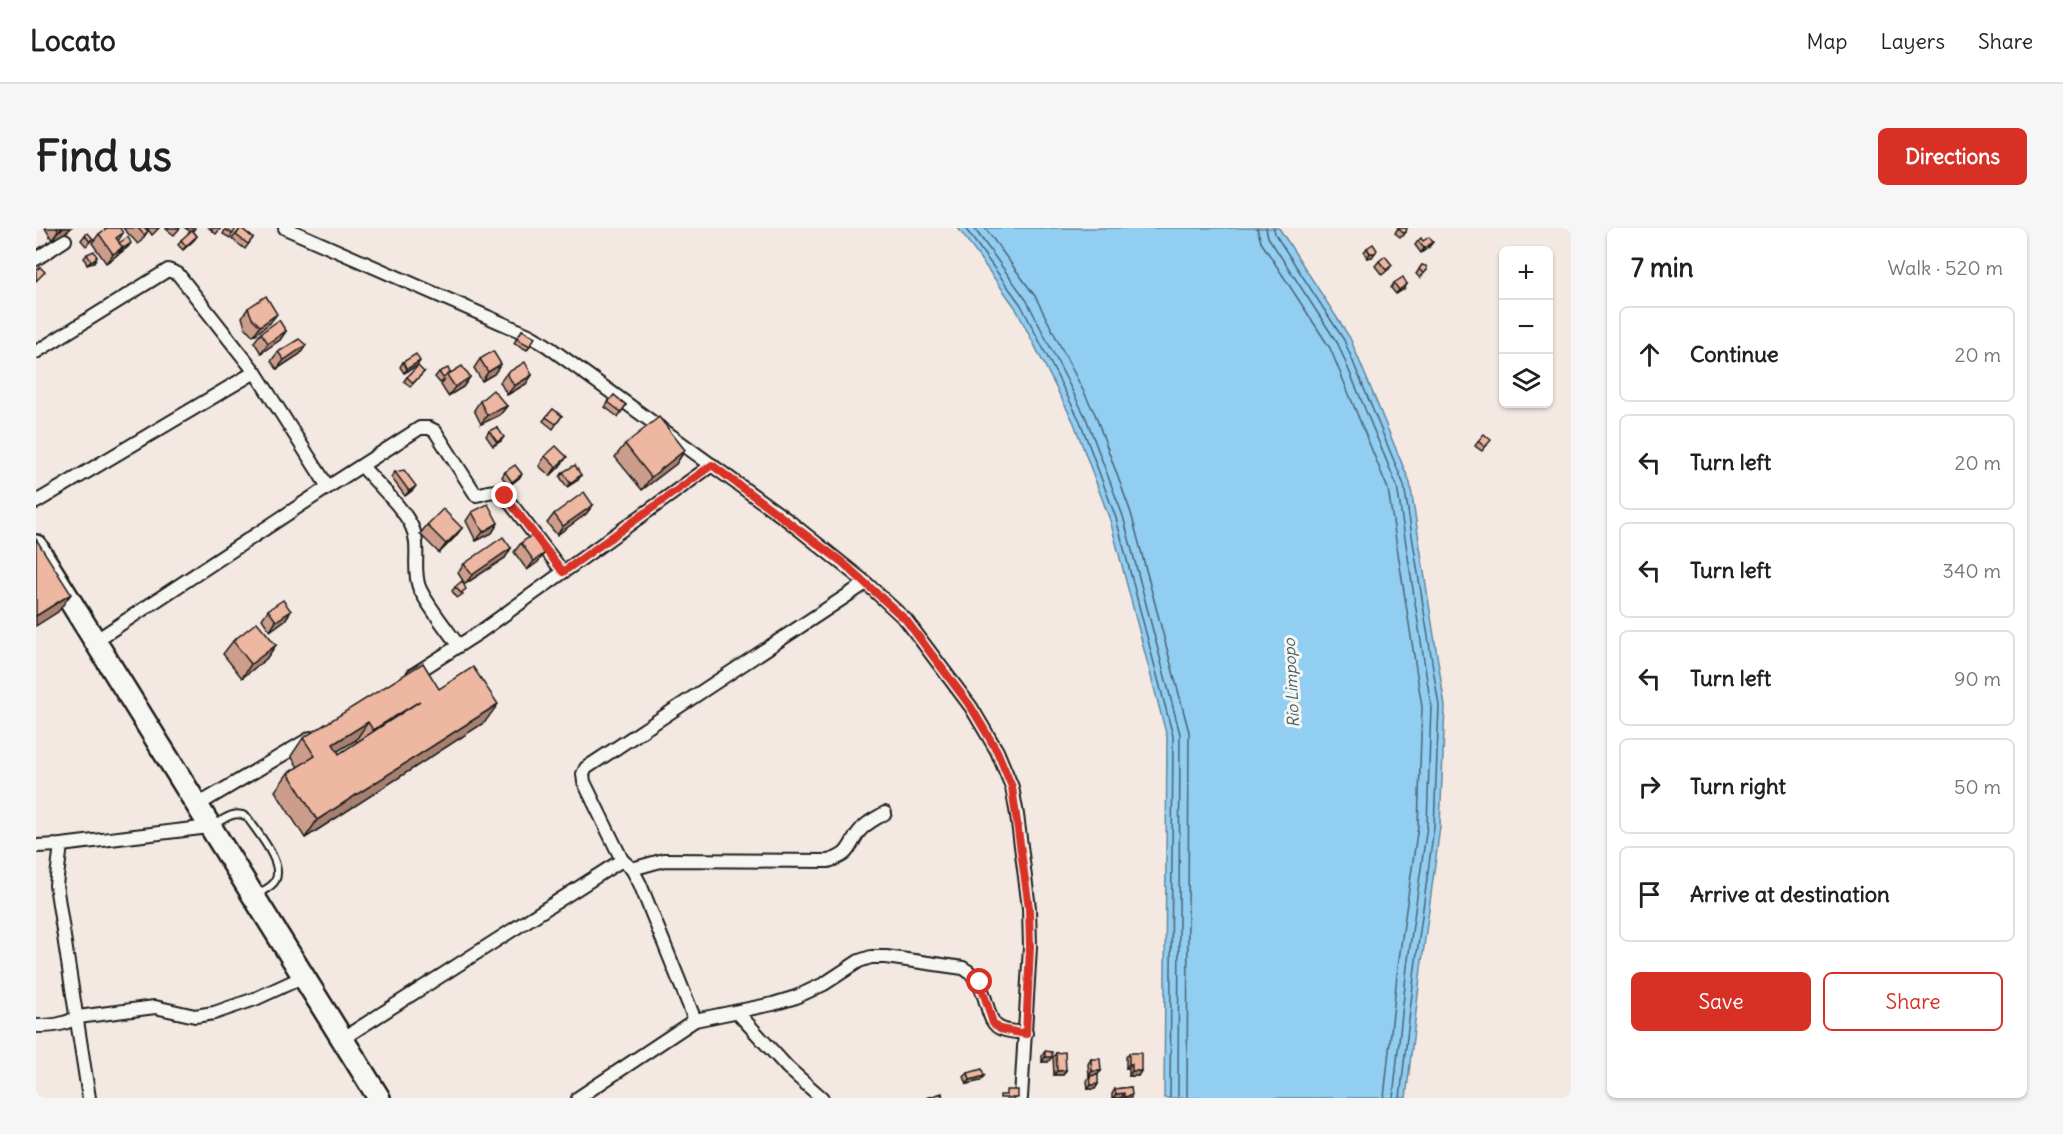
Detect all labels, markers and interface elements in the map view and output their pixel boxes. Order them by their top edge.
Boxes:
text: Locato [30,23,116,59]
text: Map [1807,28,1847,55]
text: Layers [1880,28,1945,55]
text: Share [1978,28,2033,55]
button: Directions [1878,128,2027,185]
text: Find us [36,130,172,182]
map controls [1499,246,1553,408]
button: + [1499,246,1553,300]
text: 7 min [1631,251,1694,284]
text: Walk · 520 m [1888,255,2003,280]
button: − [1499,300,1553,354]
icon: ahead [1633,338,1666,371]
text: Continue [1690,340,1779,368]
text: 20 m [1955,342,2001,367]
button: layers [1499,354,1553,408]
icon: left [1633,446,1666,479]
text: Turn left [1690,448,1771,476]
text: 20 m [1955,450,2001,475]
route end [491,482,517,508]
icon: left [1633,554,1666,587]
text: Turn left [1690,556,1771,584]
text: 340 m [1943,558,2001,583]
water label: Rio Limpopo [1279,637,1303,728]
icon: left [1633,662,1666,695]
text: Turn left [1690,664,1771,692]
text: 90 m [1954,666,2001,691]
icon: right [1633,770,1666,803]
text: Turn right [1690,772,1786,800]
text: 50 m [1954,774,2001,799]
icon: arrive [1633,878,1666,911]
text: Arrive at destination [1690,880,1890,908]
route start [966,968,992,994]
button: Save [1631,972,1811,1031]
button: Share [1823,972,2003,1031]

